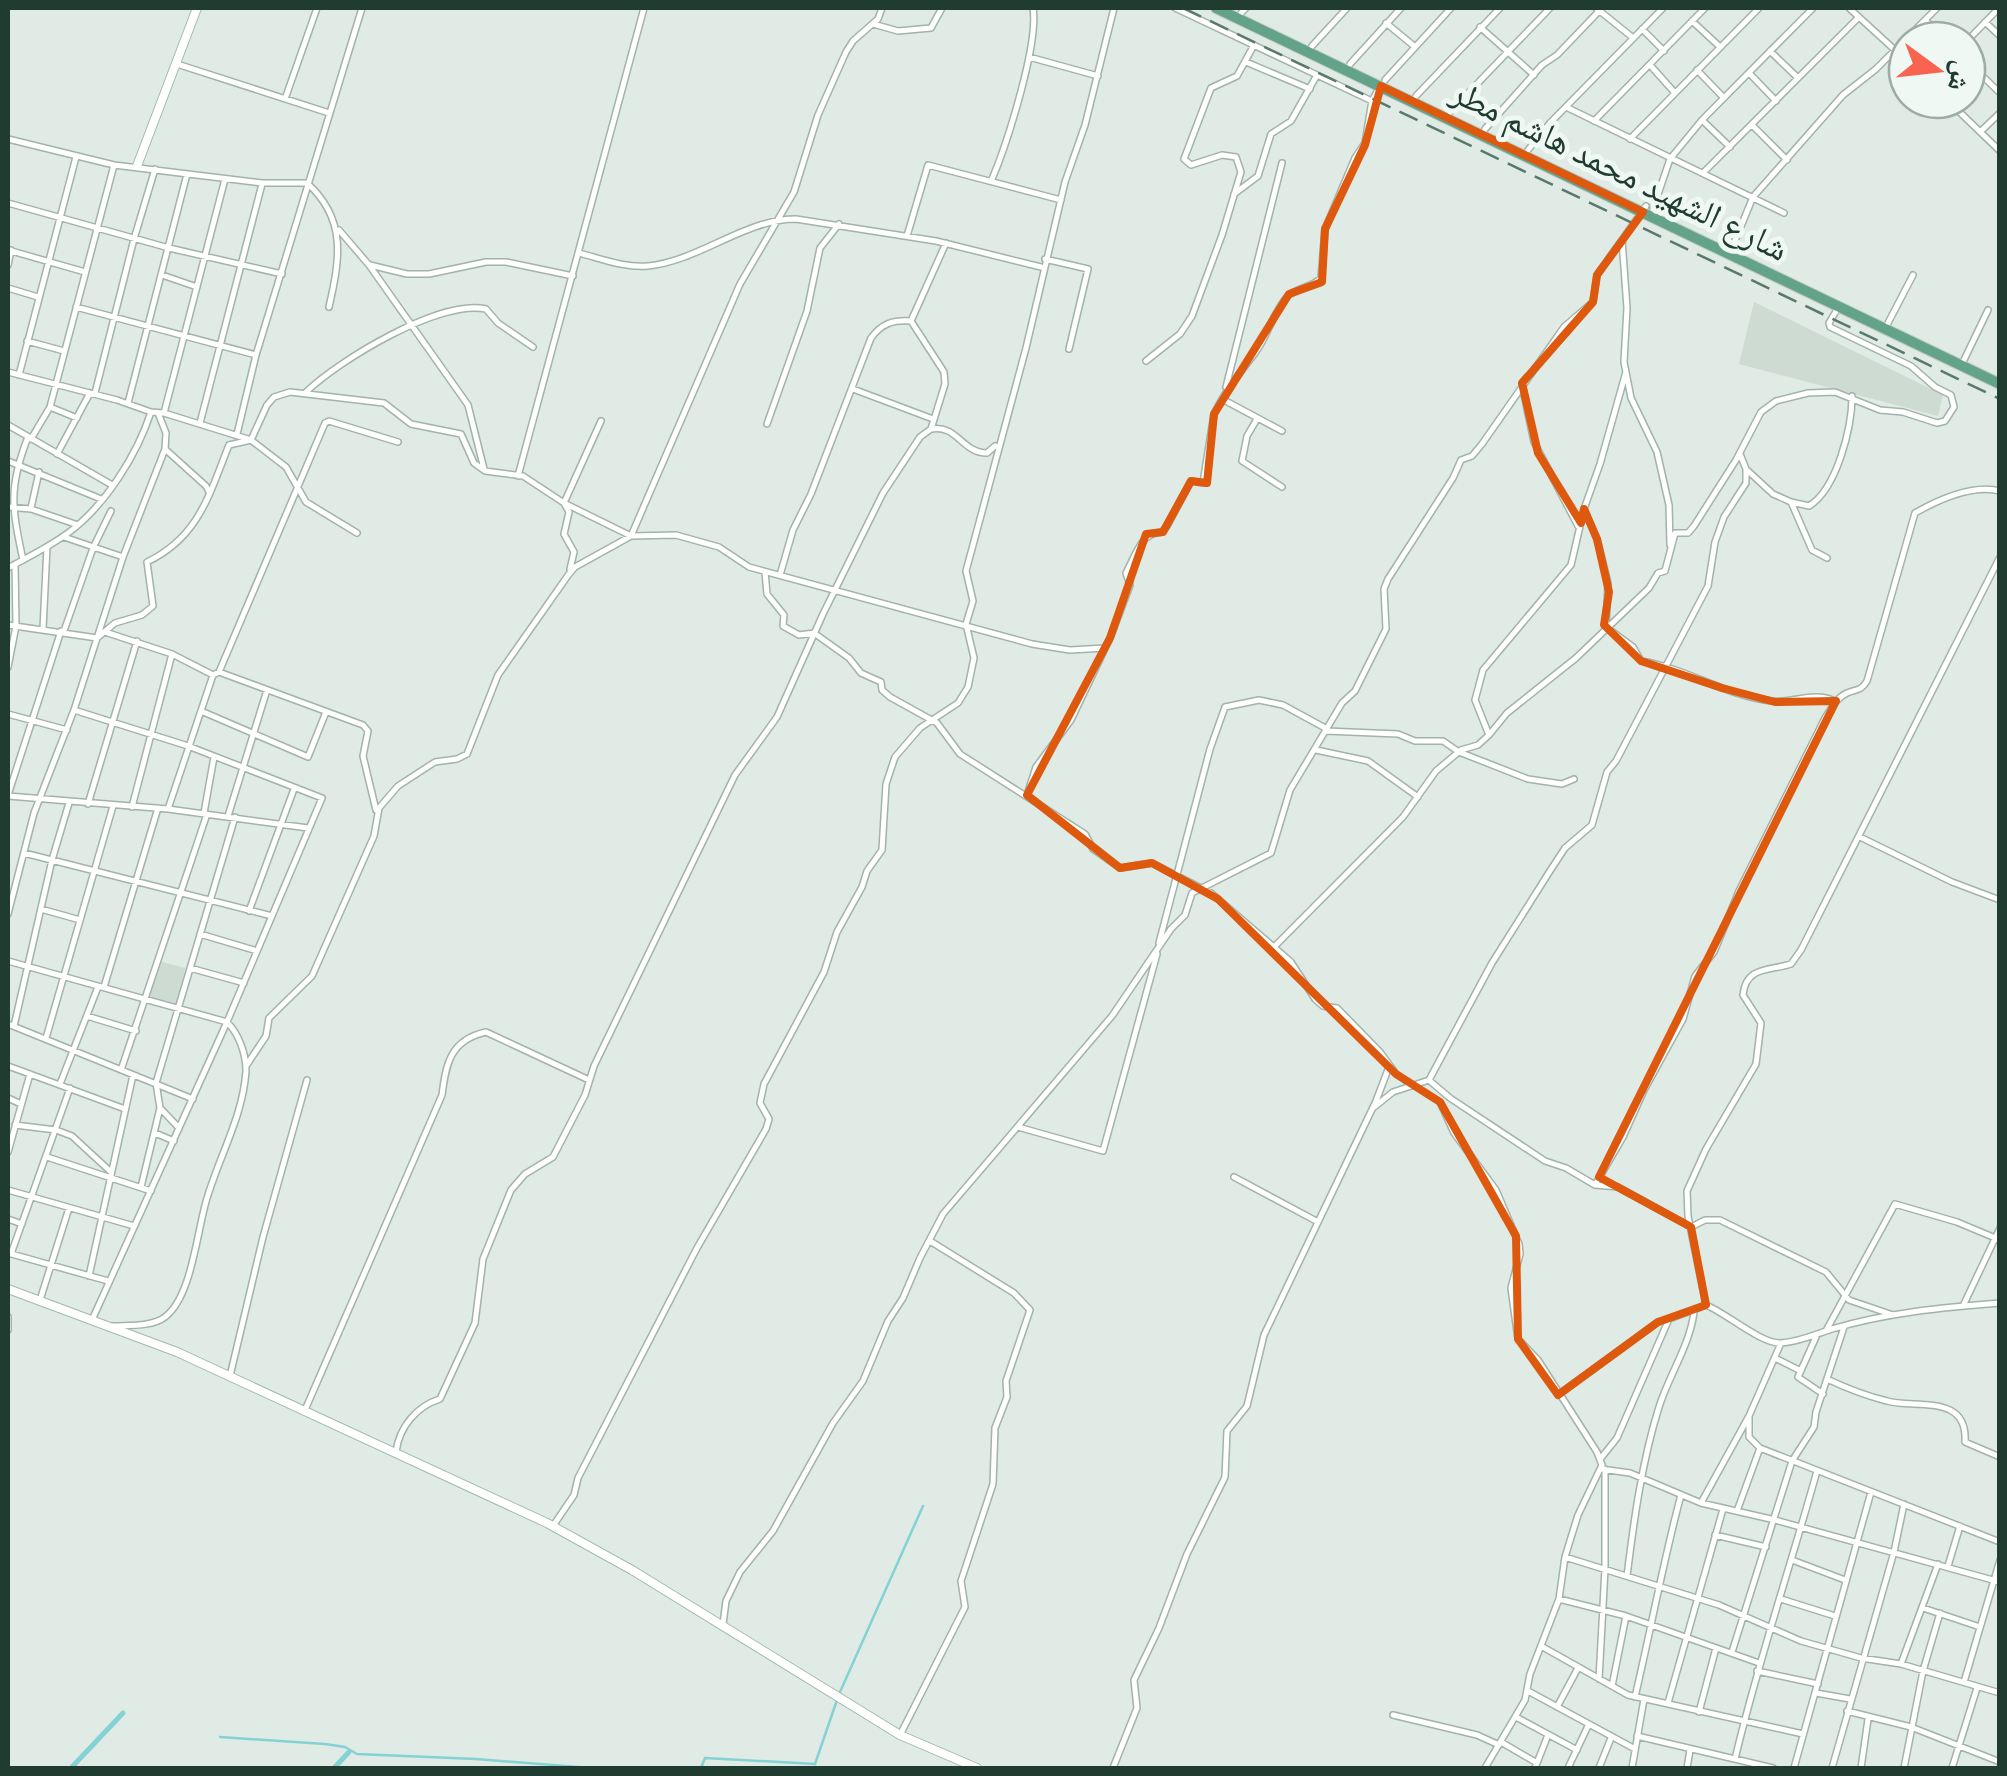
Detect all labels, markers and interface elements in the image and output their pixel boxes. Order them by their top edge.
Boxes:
north arrow [1887,20,1987,120]
text: ش [1937,57,1986,97]
street label: شارع الشهيد محمد هاشم مطر [1442,63,1798,274]

